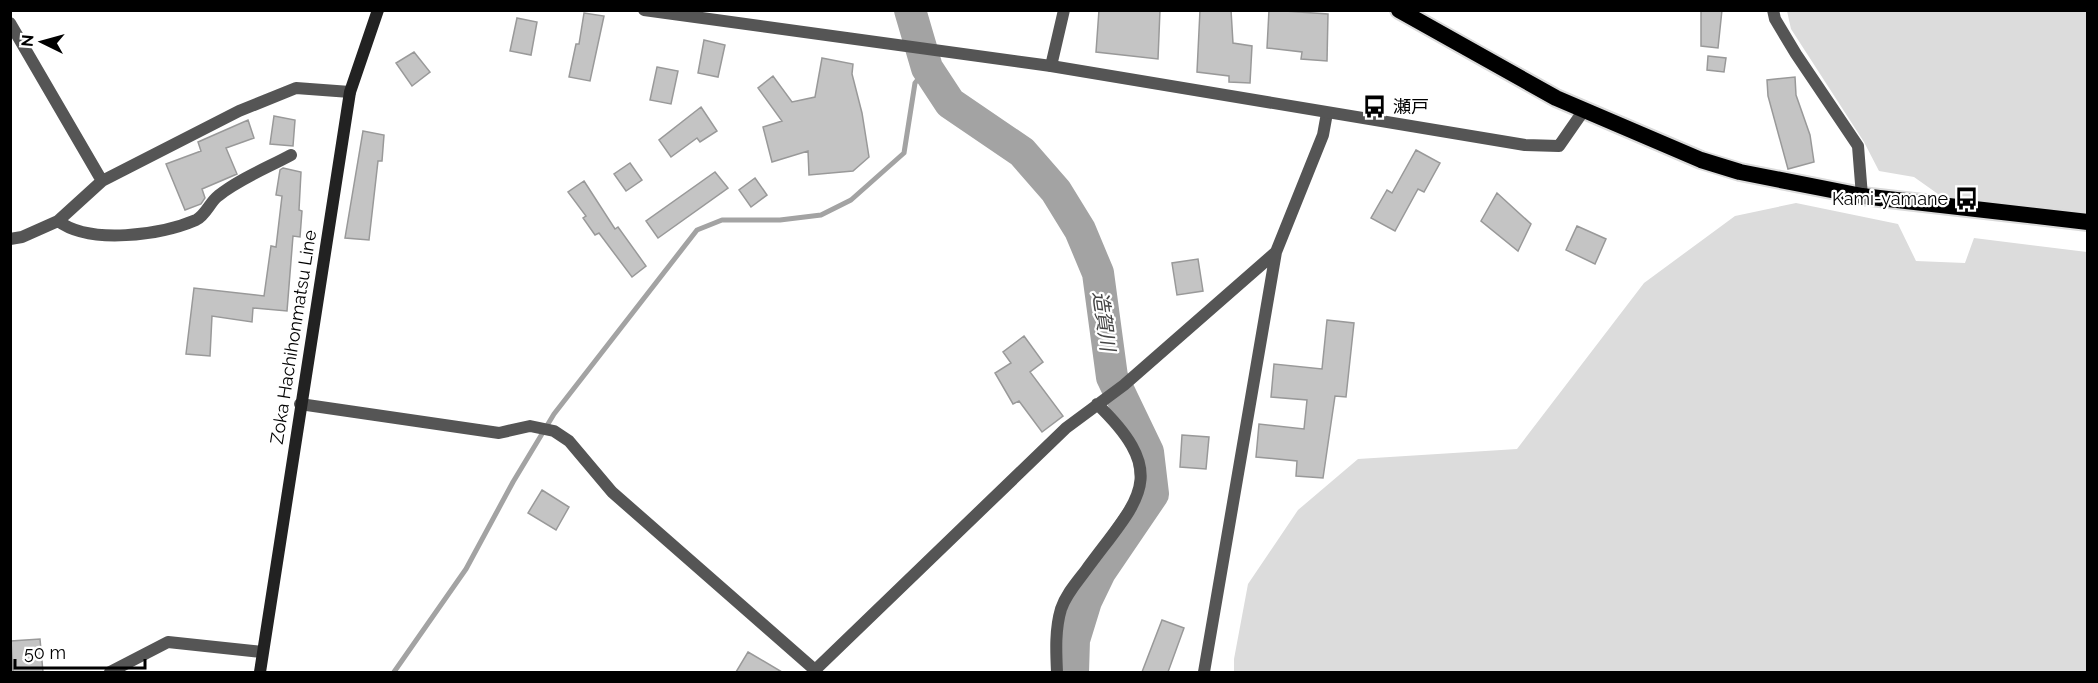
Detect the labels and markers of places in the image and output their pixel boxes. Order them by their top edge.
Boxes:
bus stop icon: 瀬戸 [1362,93,1388,119]
place label: 瀬戸 [1393,96,1429,117]
bus stop icon: Kami-yamane [1953,185,1979,211]
place label: Kami-yamane [1832,188,1948,209]

